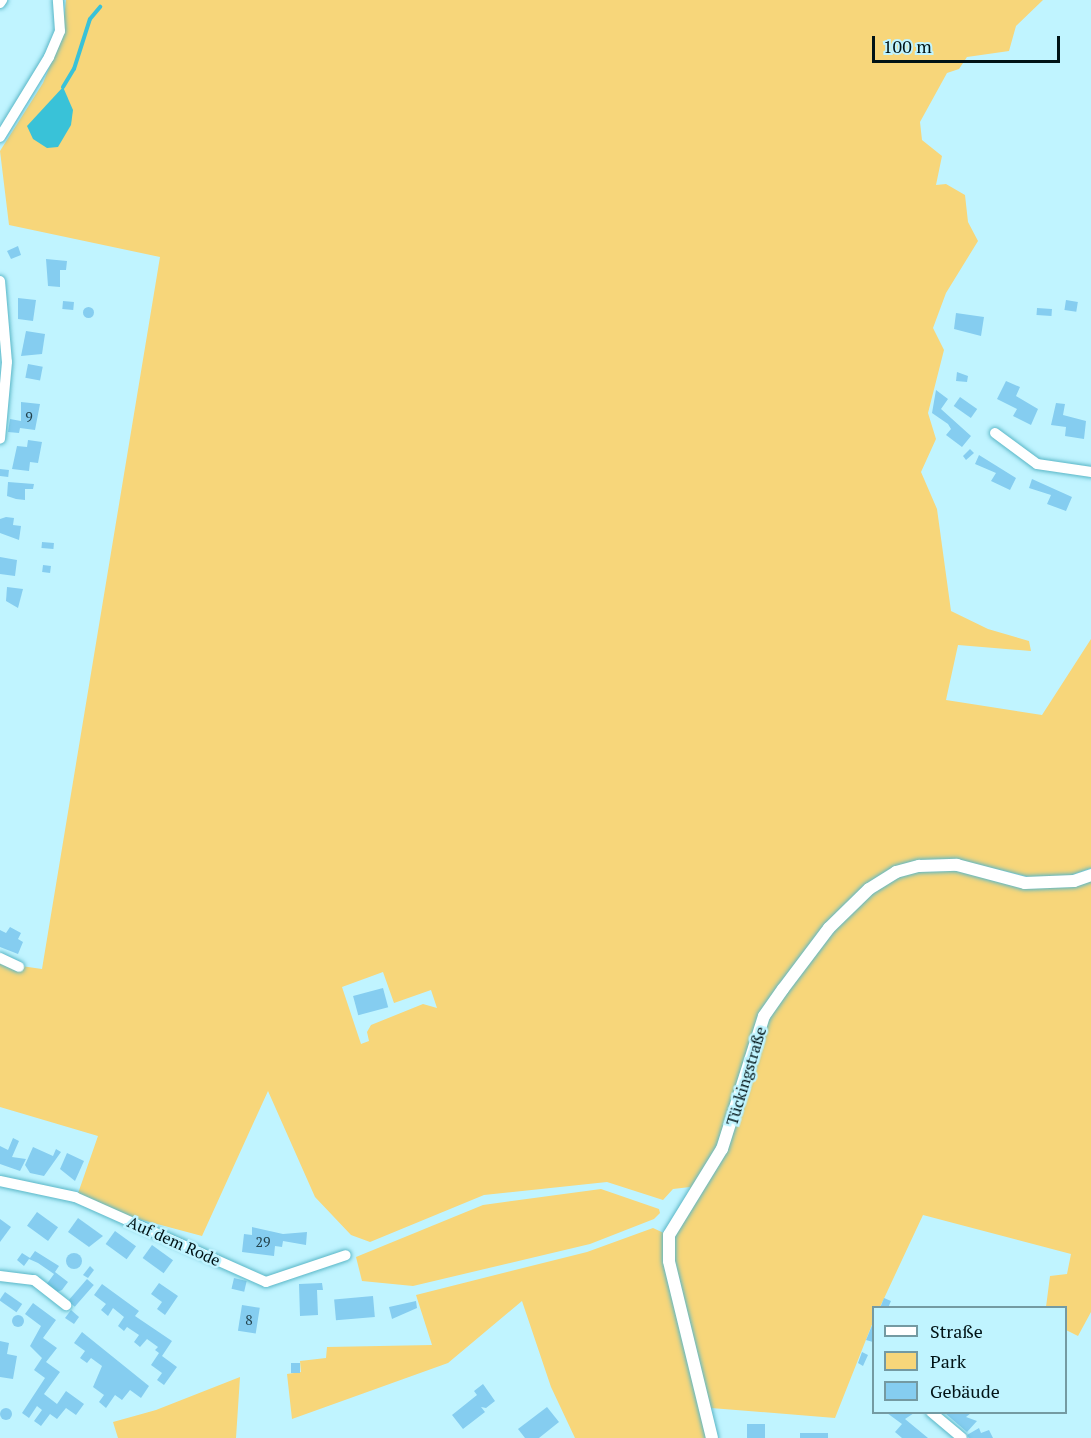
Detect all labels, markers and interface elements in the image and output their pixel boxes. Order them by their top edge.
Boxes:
scale bar [875,24,1062,62]
text: 100 m [883,34,932,58]
house number: 9 [25,409,33,425]
street label: Tückingstraße [722,1024,770,1128]
street label: Auf dem Rode [125,1212,223,1270]
house number: 29 [256,1234,270,1250]
legend [872,1306,1067,1414]
house number: 8 [245,1312,253,1328]
text: Straße [930,1319,983,1343]
text: Park [930,1349,966,1373]
text: Gebäude [930,1379,1000,1403]

